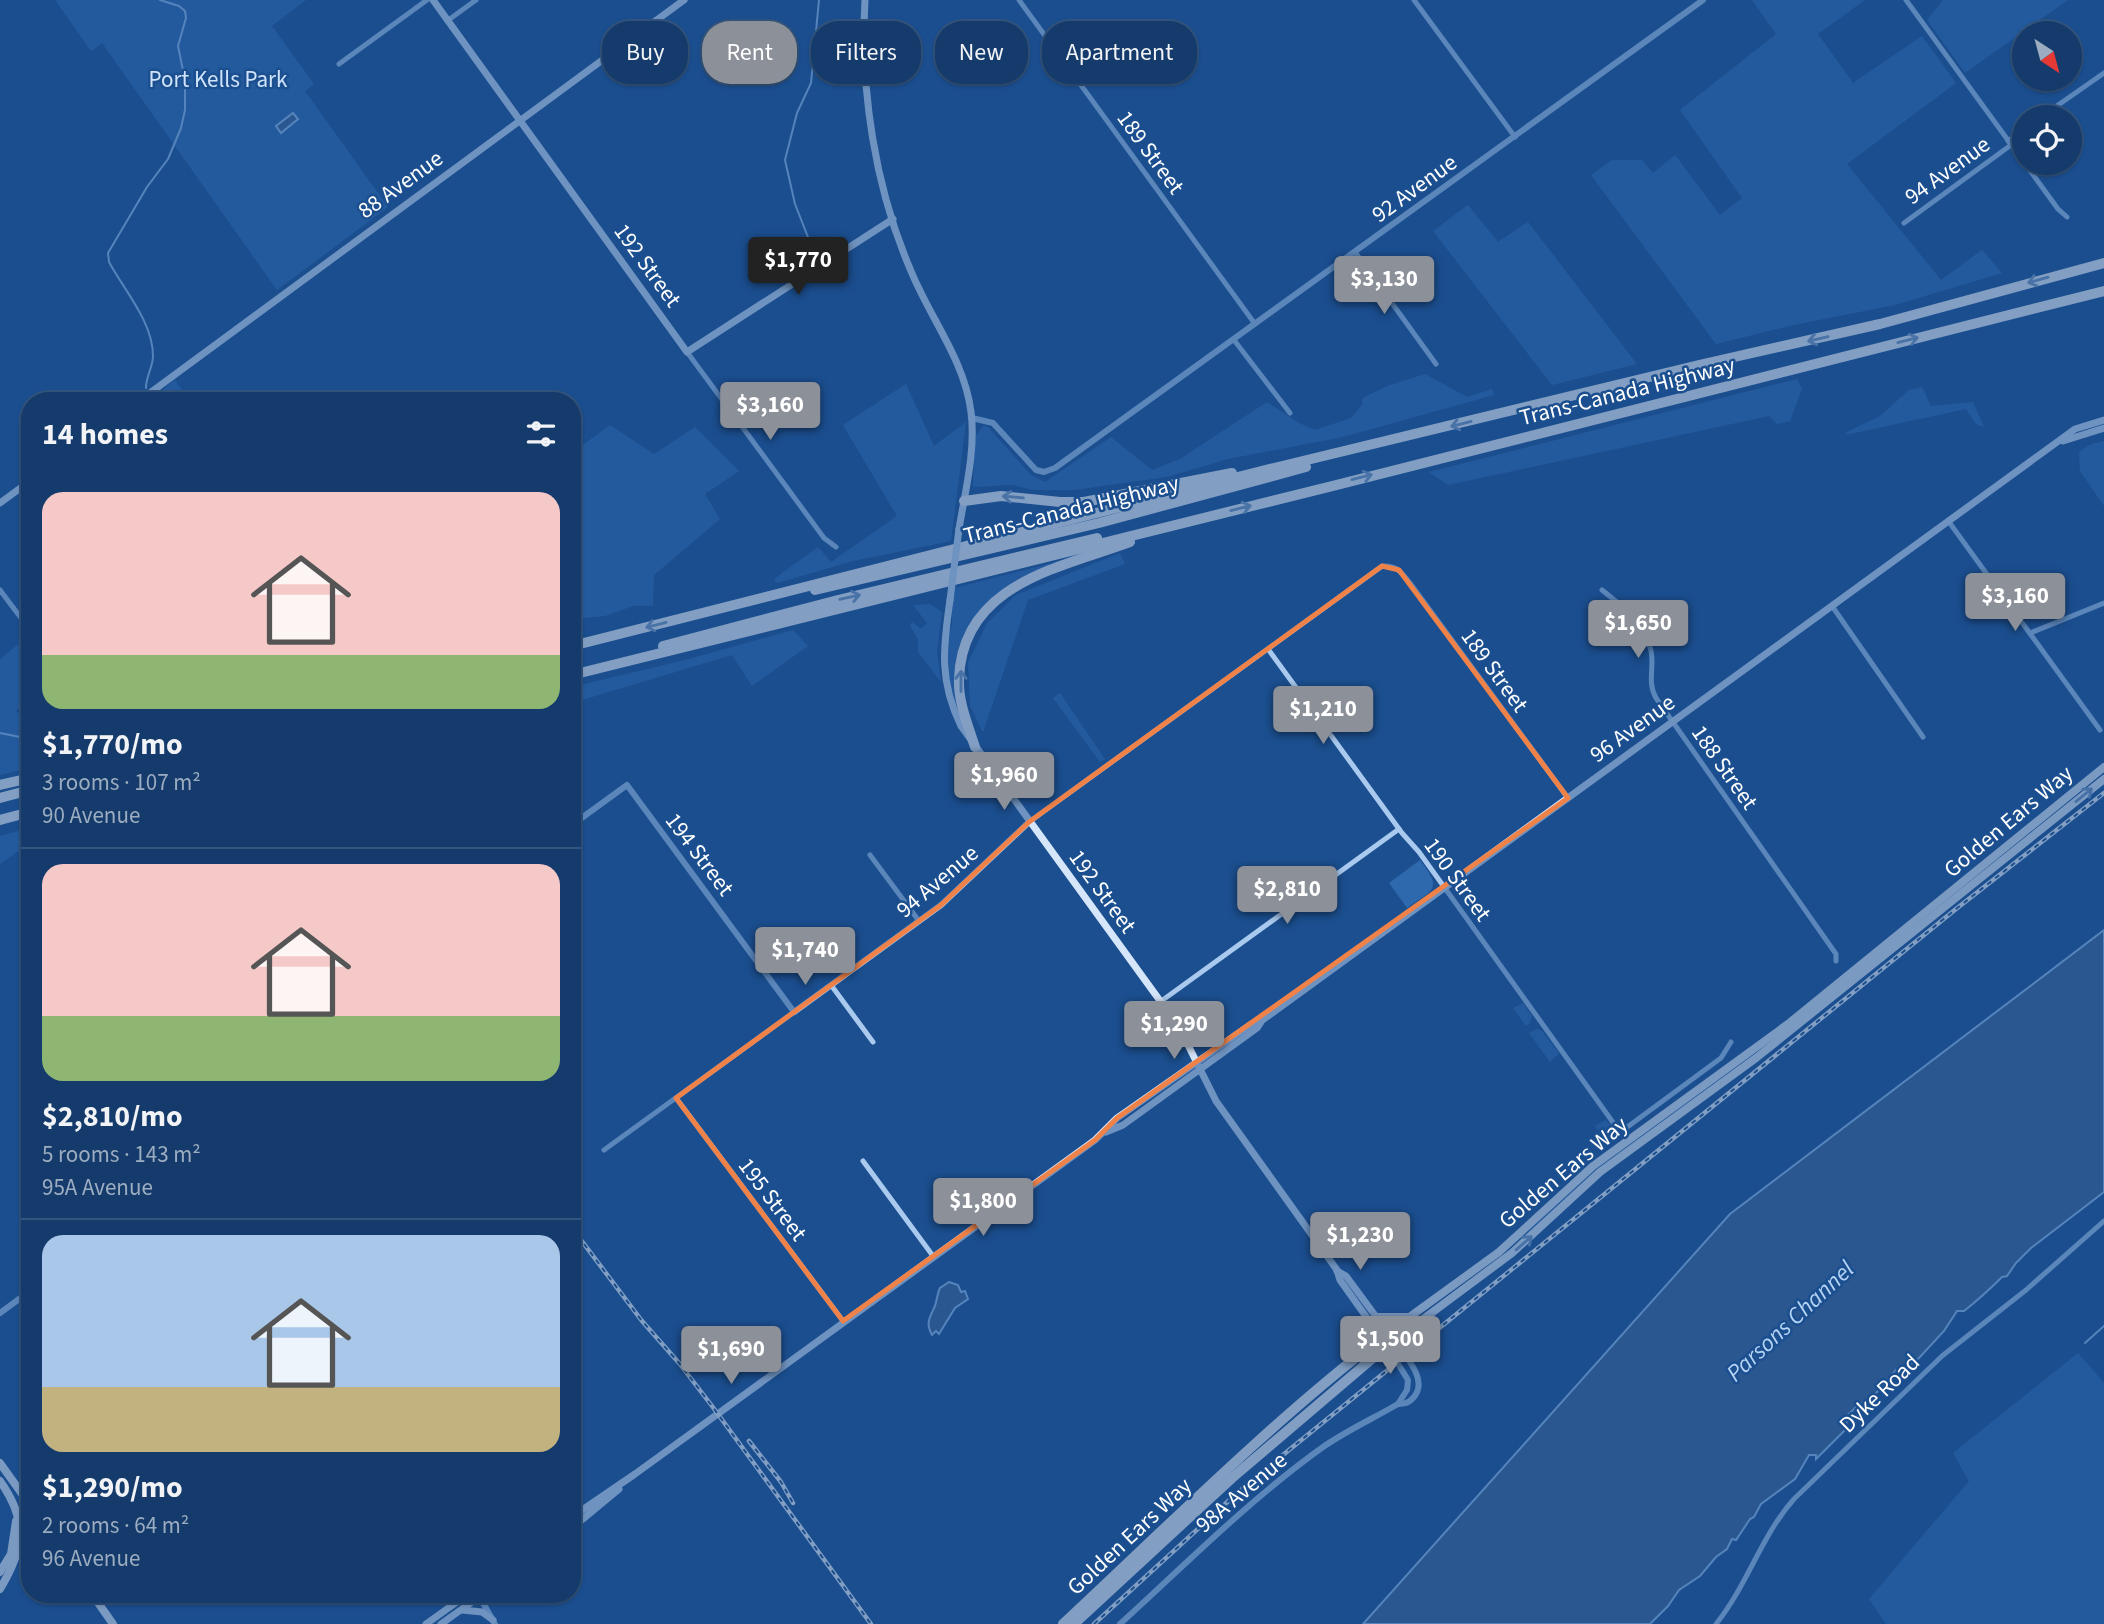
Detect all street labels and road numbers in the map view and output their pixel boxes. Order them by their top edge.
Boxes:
street label: 189 Street [1109,104,1192,201]
street label: 94 Avenue [1898,128,1997,213]
street label: 88 Avenue [351,142,450,227]
street label: 92 Avenue [1365,146,1464,231]
street label: 192 Street [606,217,689,314]
street label: Trans-Canada Highway [1516,349,1739,434]
street label: Trans-Canada Highway [960,467,1183,552]
street label: 189 Street [1453,622,1536,719]
street label: 96 Avenue [1583,686,1682,771]
street label: 188 Street [1683,718,1766,816]
street label: Golden Ears Way [1937,757,2080,885]
street label: 194 Street [657,806,742,903]
street label: 190 Street [1416,831,1499,928]
street label: 94 Avenue [889,837,986,926]
street label: 192 Street [1061,843,1144,940]
street label: Golden Ears Way [1492,1108,1635,1236]
street label: 195 Street [730,1151,815,1248]
street label: Dyke Road [1831,1346,1927,1440]
street label: 98A Avenue [1188,1444,1294,1541]
street label: Golden Ears Way [1060,1470,1199,1603]

